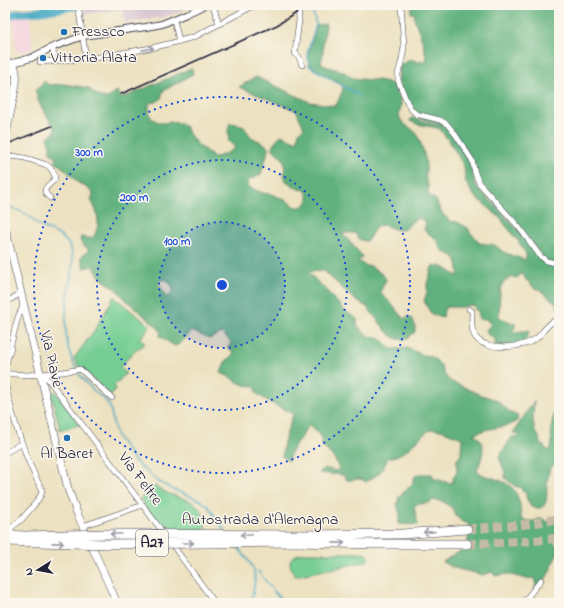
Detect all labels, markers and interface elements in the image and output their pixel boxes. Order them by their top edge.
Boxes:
place label: Fressco [71,20,125,44]
marker: Fressco [59,27,69,37]
one-way arrow [141,45,154,53]
place label: Vittoria Alata [50,46,137,70]
marker: Vittoria Alata [38,53,48,63]
text: 300 m [74,144,104,162]
text: 200 m [119,189,149,207]
text: 100 m [164,233,191,251]
centre of rings [215,278,229,292]
street label: Via Piave [33,327,69,391]
marker: Al Baret [62,433,72,443]
place label: Al Baret [40,442,94,466]
street label: Via Feltre [111,446,169,511]
street label: Autostrada d'Alemagna [182,508,338,532]
one-way arrow [423,529,436,536]
one-way arrow [110,530,123,538]
road number: A27 [136,530,168,556]
one-way arrow [240,531,253,539]
one-way arrow [51,539,64,547]
one-way arrow [181,539,194,547]
one-way arrow [332,539,345,547]
north arrow [18,550,58,590]
text: N [21,567,38,577]

